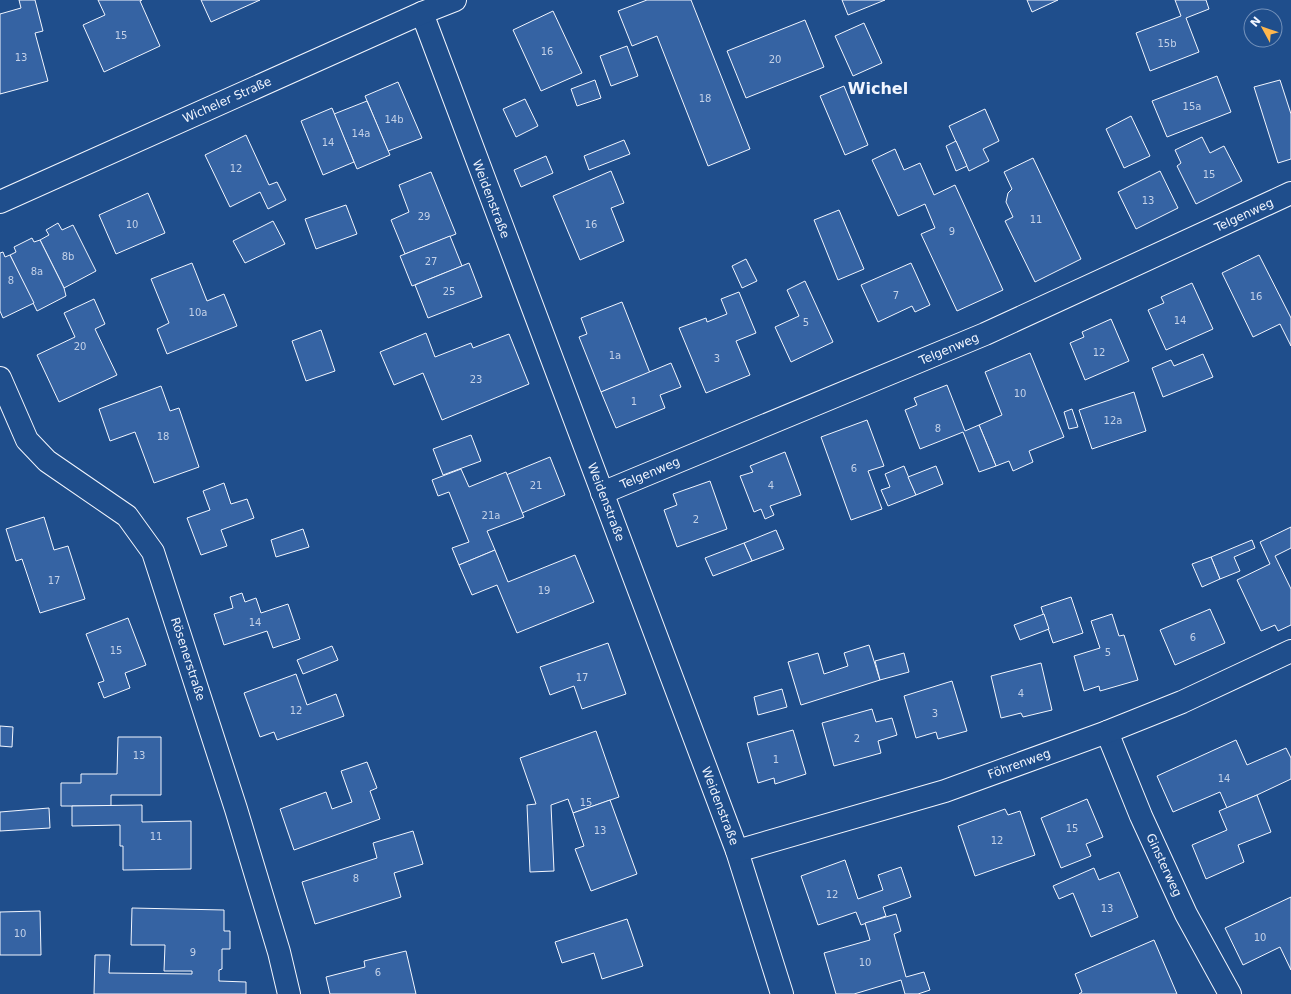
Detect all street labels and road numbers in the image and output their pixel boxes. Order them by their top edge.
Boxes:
street label: Wicheler Straße [181,74,273,126]
street label: Weidenstraße [470,158,512,240]
street label: Telgenweg [1211,195,1276,235]
street label: Telgenweg [916,330,981,368]
street label: Telgenweg [617,454,682,492]
street label: Weidenstraße [585,461,627,543]
street label: Rösenerstraße [168,616,208,702]
street label: Föhrenweg [986,746,1052,782]
street label: Weidenstraße [699,765,741,847]
street label: Ginsterweg [1143,831,1185,899]

